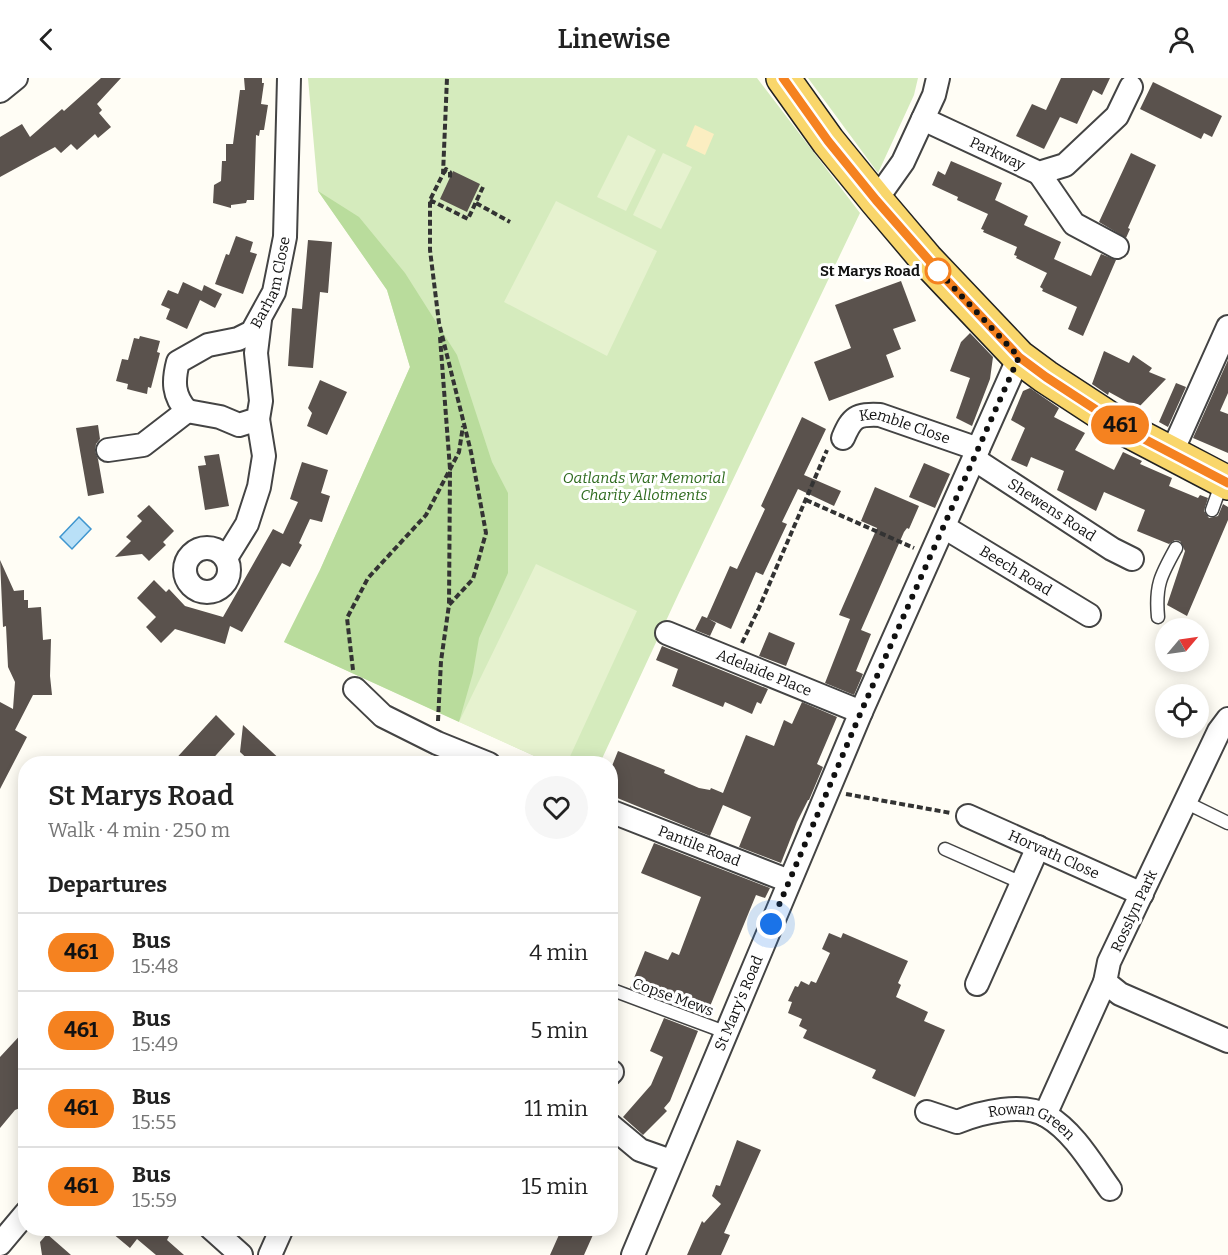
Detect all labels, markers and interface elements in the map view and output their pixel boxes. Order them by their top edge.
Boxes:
icon: back [30,23,63,56]
text: Linewise [557,23,671,55]
icon: person [1165,23,1198,56]
street label: Parkway [967,133,1028,174]
street label: Barham Close [247,235,294,331]
marker: St Marys Road [925,258,951,284]
place label: St Marys Road [820,262,920,280]
street label: Kemble Close [858,406,953,448]
line badge: 461 [1086,406,1154,444]
text: 461 [1103,412,1137,438]
park label: Oatlands War Memorial Charity Allotments [563,469,725,504]
street label: Shewens Road [1005,475,1099,545]
street label: Beech Road [977,542,1055,599]
north arrow [1155,618,1209,672]
map controls [1155,618,1209,738]
street label: Adelaide Place [714,645,814,700]
button: locate [1155,684,1209,738]
button: heart [525,776,588,839]
text: St Marys Road [48,779,234,812]
text: Walk · 4 min · 250 m [48,818,230,842]
street label: Pantile Road [656,822,743,870]
street label: Horvath Close [1005,826,1102,883]
street label: Rosslyn Park [1107,867,1161,955]
text: Departures [48,871,167,898]
your location [756,909,786,939]
text: Bus [132,927,171,954]
text: 461 [64,939,98,965]
text: 4 min [529,939,588,966]
street label: St Mary's Road [711,953,767,1054]
text: 15:48 [132,954,179,978]
street label: Copse Mews [630,974,716,1020]
text: Bus [132,1005,171,1032]
text: 461 [64,1017,98,1043]
text: 5 min [530,1017,588,1044]
text: 15:49 [132,1032,178,1056]
text: Bus [132,1083,171,1110]
text: 461 [64,1095,98,1121]
text: 11 min [524,1095,588,1122]
street label: Rowan Green [986,1100,1079,1144]
text: 15:55 [132,1110,176,1134]
text: Bus [132,1161,171,1188]
text: 461 [64,1173,98,1199]
text: 15 min [521,1173,588,1200]
text: 15:59 [132,1188,177,1212]

